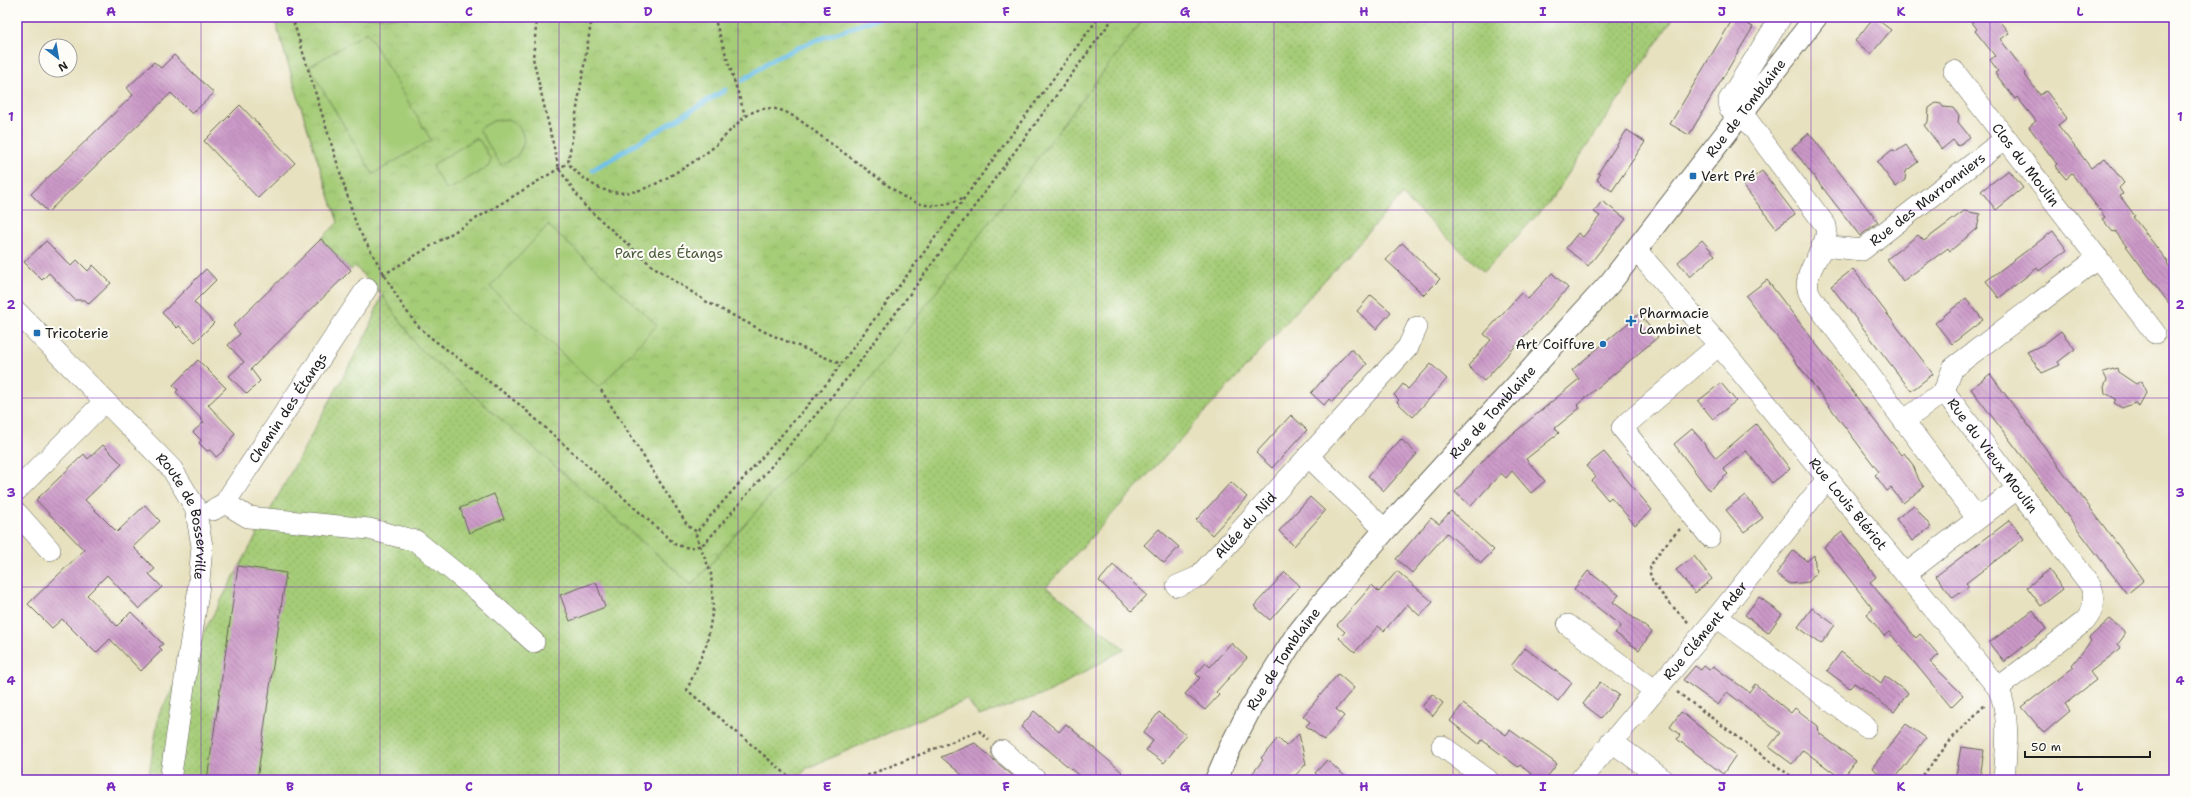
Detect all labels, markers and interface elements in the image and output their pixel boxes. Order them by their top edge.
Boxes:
text: A [106,3,116,20]
text: B [286,3,294,20]
text: C [465,3,473,20]
text: D [643,3,653,20]
text: E [823,3,832,20]
text: F [1002,3,1010,20]
text: G [1180,3,1191,20]
text: H [1359,3,1369,20]
text: I [1539,3,1547,20]
text: J [1718,3,1726,20]
text: K [1897,3,1906,20]
text: L [2076,3,2084,20]
north arrow [38,38,78,78]
street label: Rue de Tomblaine [1702,55,1790,161]
text: N [55,57,70,75]
text: 1 [8,108,14,125]
text: 1 [2177,108,2183,125]
street label: Clos du Moulin [1988,119,2064,210]
street label: Rue des Marronniers [1866,148,1989,250]
place label: Vert Pré [1701,167,1756,185]
marker: Vert Pré [1688,171,1698,181]
park label: Parc des Étangs [615,244,723,262]
text: 2 [6,296,16,313]
text: 2 [2175,296,2185,313]
place label: Pharmacie Lambinet [1639,304,1709,338]
marker: Pharmacie Lambinet [1626,316,1636,326]
place label: Tricoterie [45,324,109,342]
marker: Tricoterie [32,328,42,338]
place label: Art Coiffure [1516,335,1595,353]
marker: Art Coiffure [1598,339,1608,349]
street label: Chemin des Étangs [245,349,331,466]
street label: Rue de Tomblaine [1445,362,1540,463]
street label: Rue du Vieux Moulin [1943,394,2042,517]
street label: Route de Bosserville [152,449,211,581]
street label: Rue Louis Blériot [1805,454,1891,554]
text: 3 [6,484,16,501]
text: 3 [2175,484,2185,501]
street label: Allée du Nid [1210,488,1280,562]
street label: Rue Clément Ader [1659,577,1751,684]
street label: Rue de Tomblaine [1242,604,1324,714]
text: 4 [6,672,16,689]
text: 4 [2175,672,2185,689]
scale bar [2025,733,2150,759]
text: 50 m [2031,739,2061,755]
text: A [106,778,116,795]
text: B [286,778,294,795]
text: C [465,778,473,795]
text: D [643,778,653,795]
text: E [823,778,832,795]
text: F [1002,778,1010,795]
text: G [1180,778,1191,795]
text: H [1359,778,1369,795]
text: I [1539,778,1547,795]
text: J [1718,778,1726,795]
text: K [1897,778,1906,795]
text: L [2076,778,2084,795]

